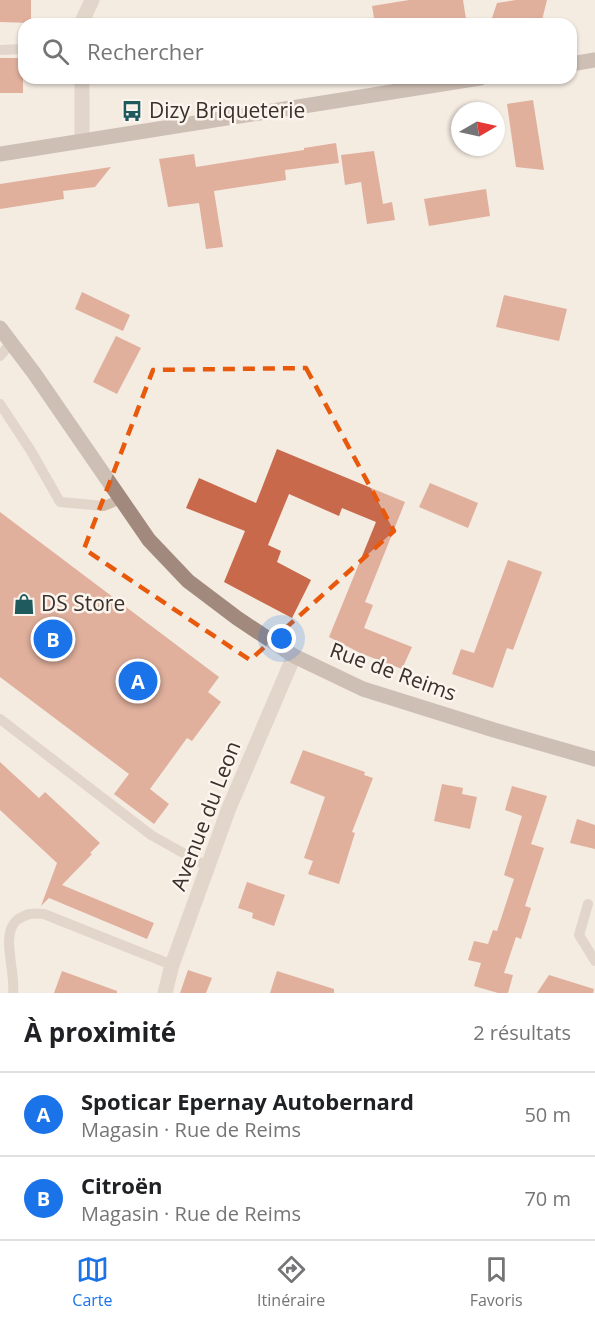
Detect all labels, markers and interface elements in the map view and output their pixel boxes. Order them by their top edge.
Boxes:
search box [18,18,577,84]
icon: search [39,35,72,68]
text: Rechercher [87,36,204,66]
place label: Dizy Briqueterie [149,96,305,124]
bus stop icon: Dizy Briqueterie [120,99,144,123]
north arrow [451,102,505,156]
place label: DS Store [41,589,125,617]
shop icon: DS Store [12,592,36,616]
pin: B [34,616,72,662]
your location [267,624,296,653]
street label: Rue de Reims [326,635,460,707]
pin: A [118,658,158,704]
street label: Avenue du Leon [164,737,246,894]
text: À proximité [24,1014,176,1050]
text: 2 résultats [473,1019,571,1046]
text: Spoticar Epernay Autobernard [81,1086,414,1116]
text: A [37,1101,50,1128]
text: 50 m [524,1101,571,1128]
text: Magasin · Rue de Reims [81,1116,301,1143]
text: Citroën [81,1170,162,1200]
text: B [37,1185,50,1212]
text: 70 m [524,1185,571,1212]
text: Magasin · Rue de Reims [81,1200,301,1227]
tab: Carte [72,1253,113,1311]
tab: Itinéraire [257,1253,325,1311]
tab: Favoris [470,1253,523,1311]

